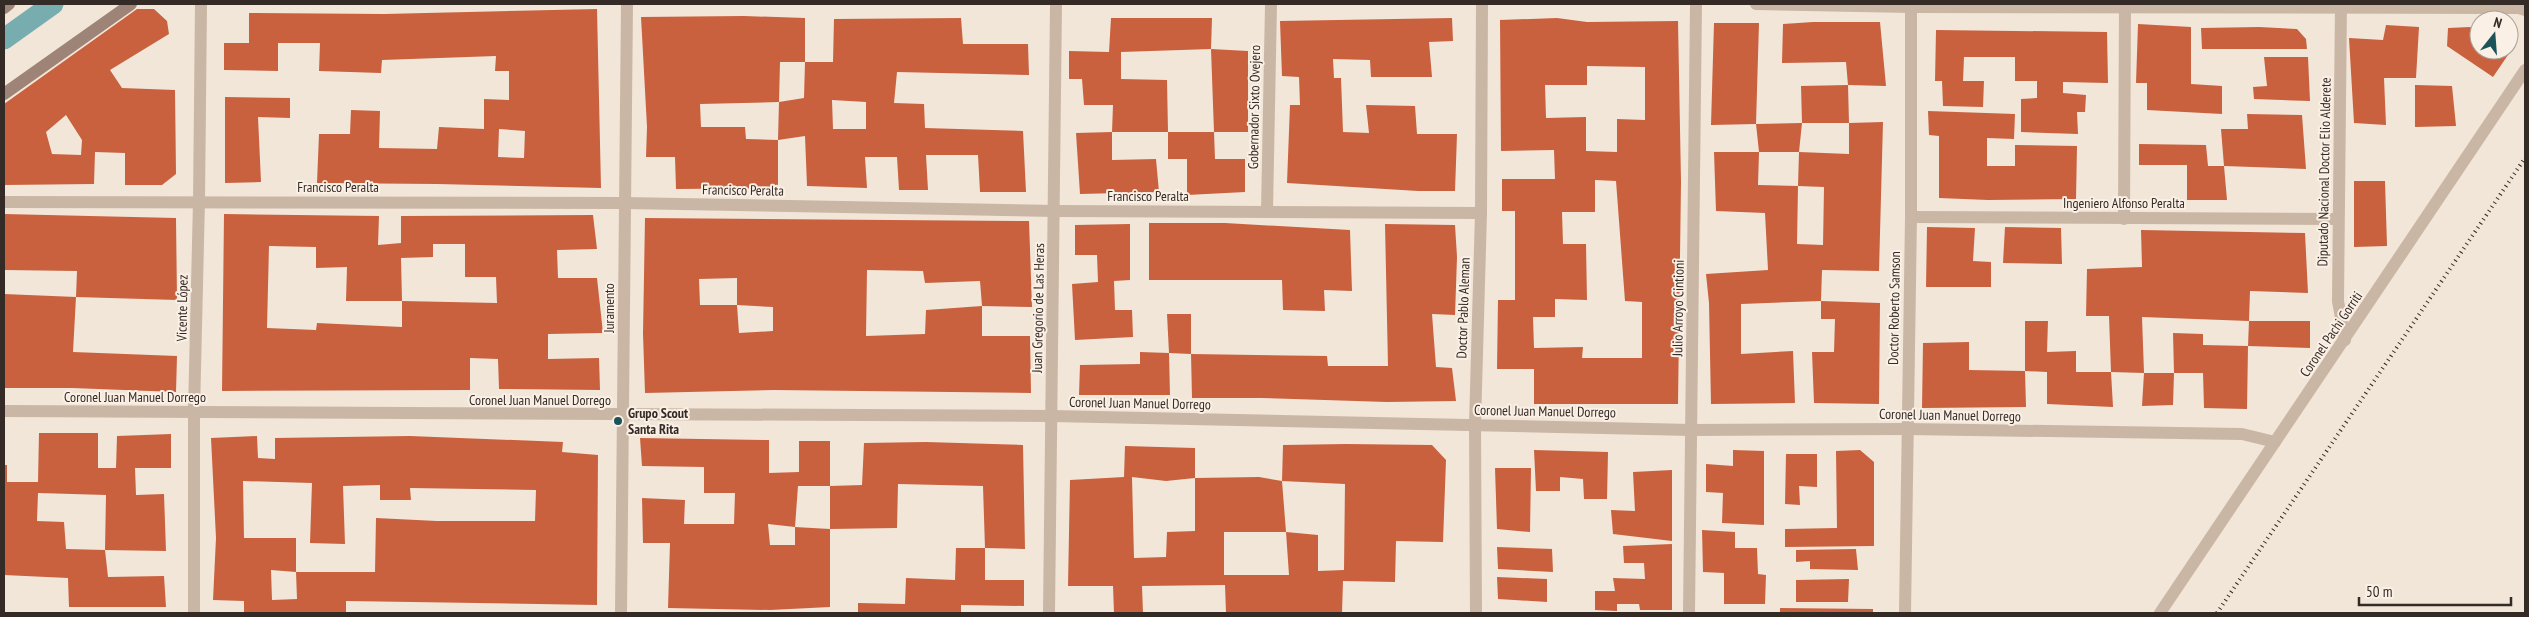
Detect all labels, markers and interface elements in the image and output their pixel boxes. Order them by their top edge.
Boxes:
north arrow [2469,10,2519,60]
text: N [2492,13,2504,32]
street label: Gobernador Sixto Ovejero [1244,45,1264,169]
street label: Diputado Nacional Doctor Elio Alderete [2313,77,2335,267]
street label: Francisco Peralta [297,178,379,196]
street label: Francisco Peralta [702,180,784,200]
street label: Francisco Peralta [1107,187,1189,205]
street label: Ingeniero Alfonso Peralta [2063,194,2185,212]
street label: Juan Gregorio de Las Heras [1028,243,1048,374]
street label: Doctor Roberto Samson [1884,251,1904,365]
street label: Doctor Pablo Aleman [1452,257,1474,359]
street label: Julio Arroyo Cintioni [1668,260,1688,357]
street label: Vicente López [172,274,192,343]
street label: Juramento [600,283,618,334]
street label: Coronel Pachi Gorriti [2296,288,2366,380]
street label: Coronel Juan Manuel Dorrego [64,388,206,406]
street label: Coronel Juan Manuel Dorrego [469,391,611,409]
street label: Coronel Juan Manuel Dorrego [1069,393,1211,413]
street label: Coronel Juan Manuel Dorrego [1474,401,1616,421]
place label: Grupo Scout Santa Rita [628,404,688,438]
street label: Coronel Juan Manuel Dorrego [1879,405,2021,425]
marker: Grupo Scout Santa Rita [612,415,624,427]
scale bar [2359,574,2512,606]
text: 50 m [2366,582,2392,601]

